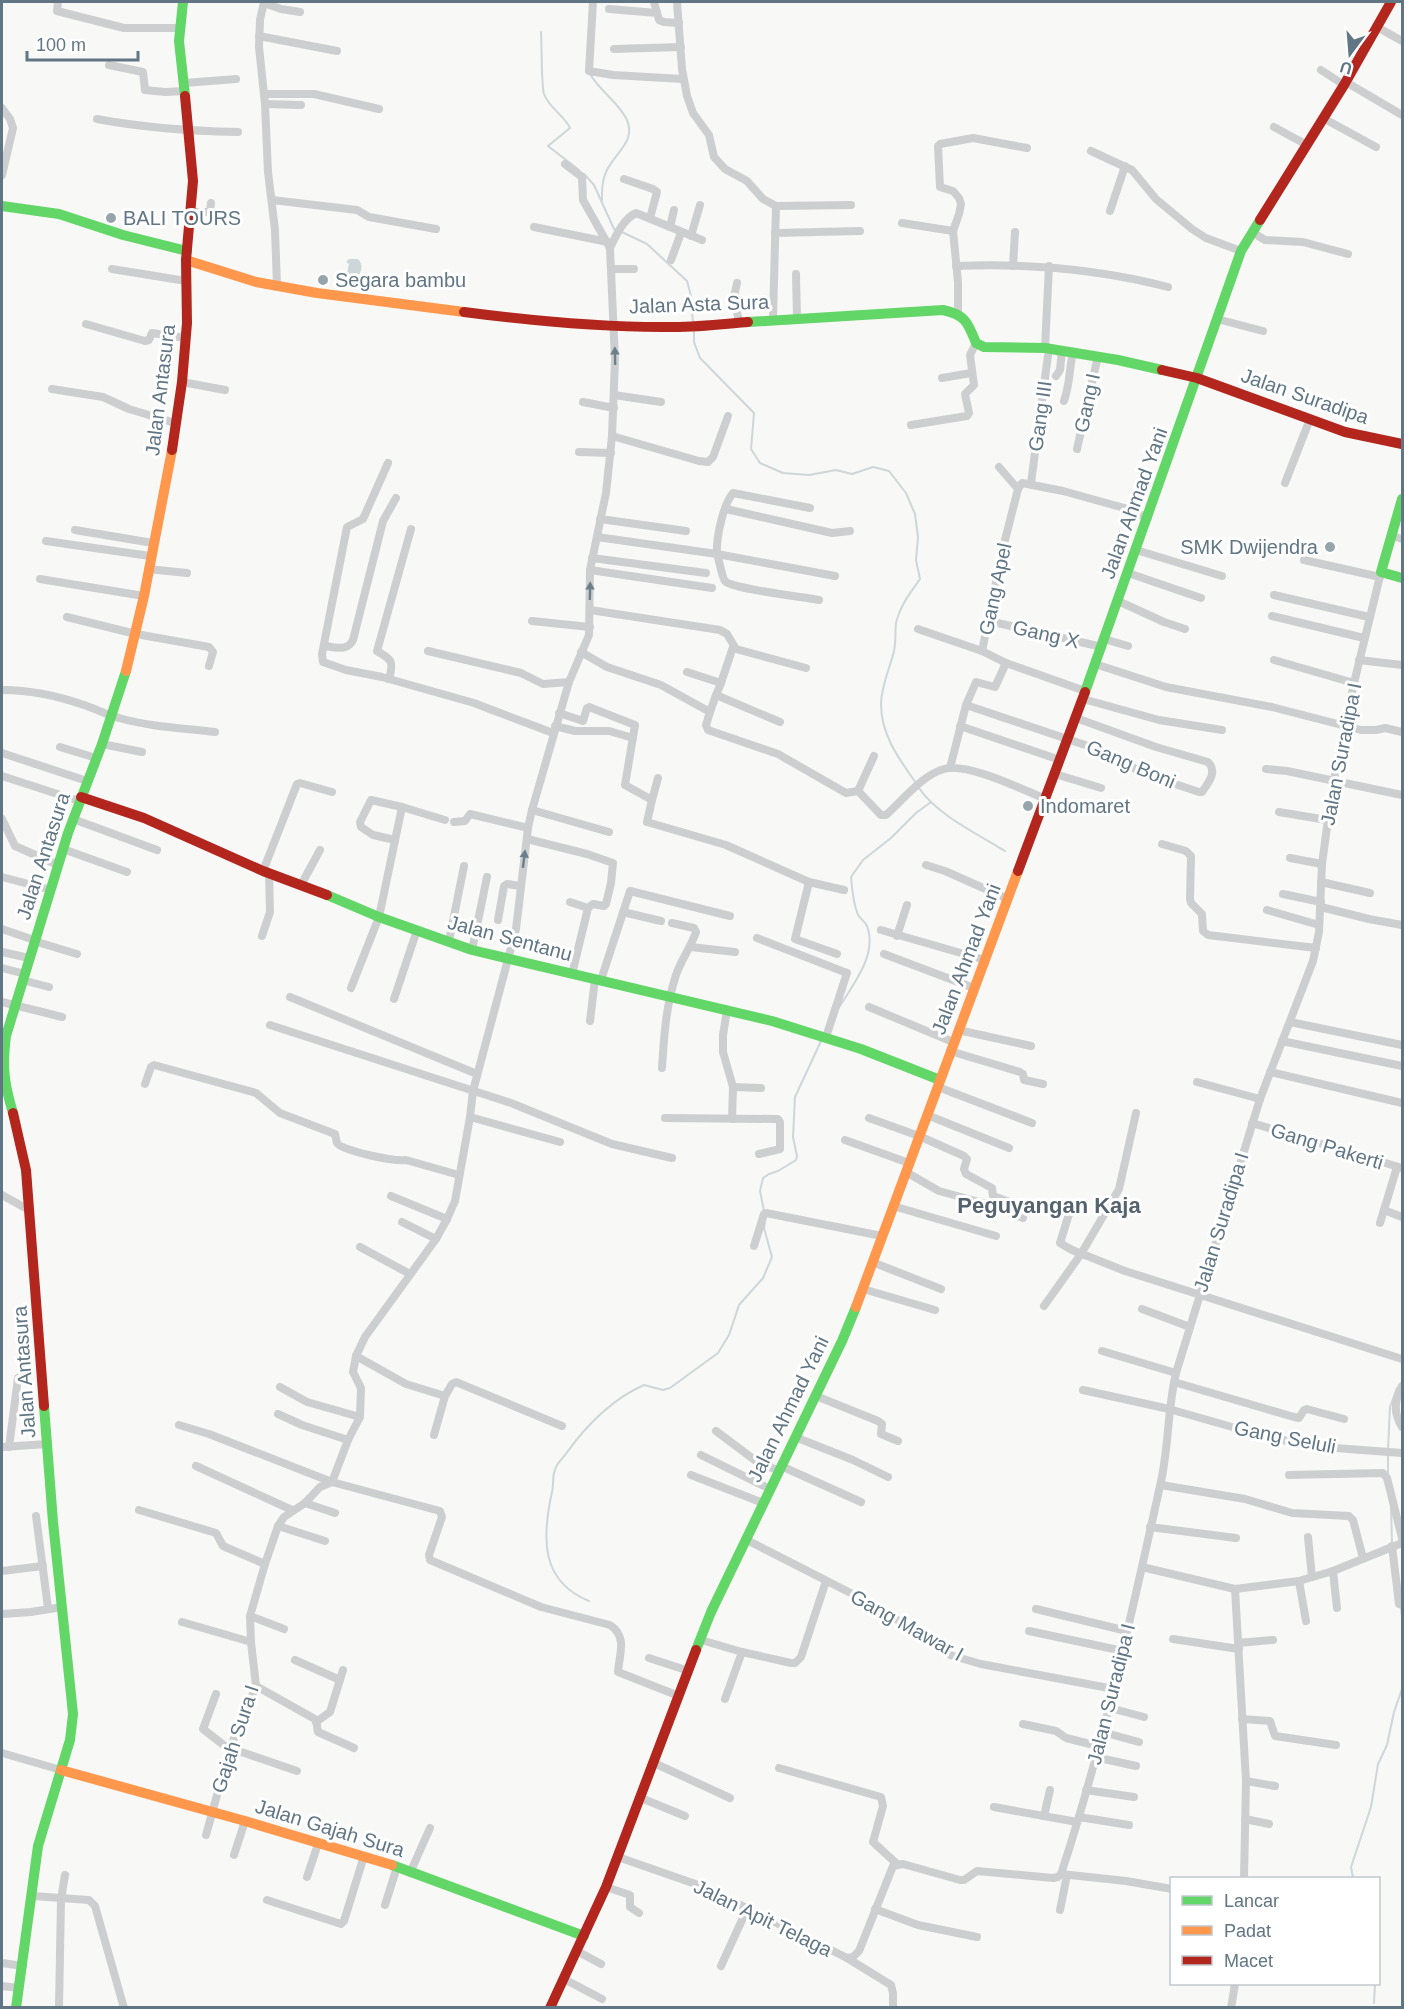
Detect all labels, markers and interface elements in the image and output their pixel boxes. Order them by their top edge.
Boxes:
scale bar [27,24,138,62]
north arrow [1320,24,1380,84]
text: 100 m [36,35,86,55]
text: U [1338,58,1354,78]
place label: BALI TOURS [123,207,241,229]
marker: BALI TOURS [104,211,118,225]
place label: Segara bambu [335,269,466,291]
marker: Segara bambu [316,273,330,287]
street label: Jalan Asta Sura [629,291,770,317]
street label: Jalan Antasura [141,322,179,457]
one-way arrow [610,346,620,365]
street label: Jalan Suradipa [1238,364,1372,428]
street label: Gang I [1070,371,1104,435]
street label: Gang III [1024,379,1056,453]
street label: Jalan Ahmad Yani [1096,424,1172,582]
place label: SMK Dwijendra [1180,536,1319,558]
marker: SMK Dwijendra [1323,540,1337,554]
street label: Gang Apel [975,541,1015,637]
one-way arrow [585,581,595,600]
street label: Gang X [1010,616,1082,652]
street label: Jalan Suradipa I [1316,681,1366,827]
street label: Gang Boni [1083,735,1179,793]
street label: Jalan Antasura [12,789,74,922]
place label: Indomaret [1040,795,1130,817]
marker: Indomaret [1021,799,1035,813]
one-way arrow [519,850,529,869]
street label: Jalan Ahmad Yani [927,881,1005,1037]
street label: Jalan Sentanu [445,911,575,965]
street label: Gang Pakerti [1268,1118,1386,1174]
street label: Jalan Suradipa I [1189,1150,1253,1294]
district label: Peguyangan Kaja [957,1193,1141,1218]
street label: Jalan Antasura [8,1304,40,1439]
street label: Jalan Ahmad Yani [743,1333,833,1485]
street label: Gang Seluli [1232,1416,1338,1458]
street label: Gang Mawar I [847,1585,967,1665]
street label: Jalan Suradipa I [1083,1621,1139,1767]
street label: Gajah Sura I [207,1682,263,1796]
street label: Jalan Gajah Sura [253,1795,408,1861]
street label: Jalan Apit Telaga [690,1875,836,1961]
legend [1170,1877,1380,1985]
text: Lancar [1224,1891,1279,1911]
text: Padat [1224,1921,1271,1941]
text: Macet [1224,1951,1273,1971]

